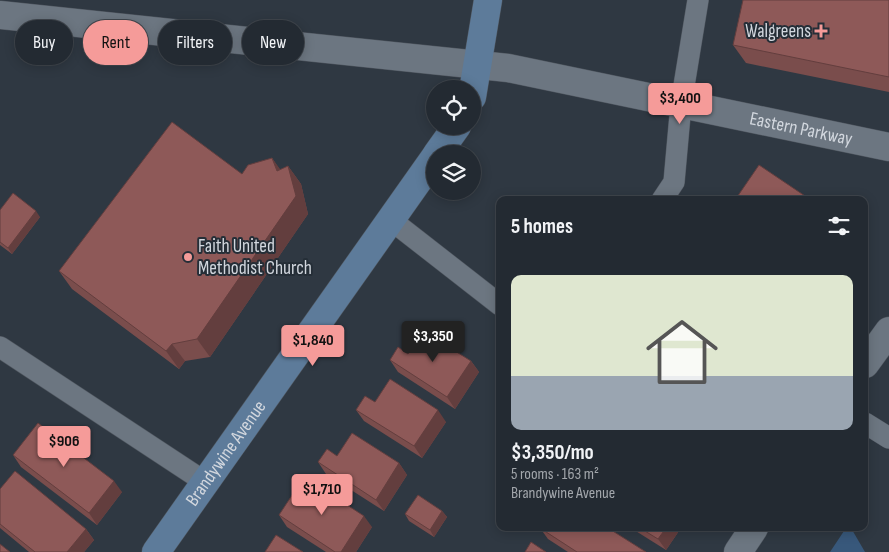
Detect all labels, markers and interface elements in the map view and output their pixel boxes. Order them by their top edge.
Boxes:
chip: Buy [15,20,73,65]
chip: Rent [83,20,148,65]
chip: Filters [158,20,232,65]
chip: New [242,20,304,65]
place label: Walgreens [745,20,811,43]
marker: Walgreens [815,25,827,37]
map controls [426,80,481,200]
button: locate [426,80,481,135]
pin: $3,400 [639,82,721,125]
text: $3,400 [659,89,701,108]
street label: Eastern Parkway [748,107,855,151]
button: layers [426,145,481,200]
icon: filters [825,212,853,240]
text: 5 homes [511,214,573,239]
place label: Faith United Methodist Church [198,235,312,280]
marker: Faith United Methodist Church [182,251,194,263]
icon: home [637,307,727,397]
pin: $3,350 [392,320,474,363]
pin: $1,840 [272,324,354,367]
text: $3,350 [413,327,453,346]
text: $1,840 [292,331,334,350]
street label: Brandywine Avenue [181,396,271,510]
pin: $906 [34,426,94,468]
text: $906 [49,432,79,451]
text: $3,350/mo [511,440,594,465]
text: 5 rooms · 163 m² [511,465,599,484]
pin: $1,710 [281,474,363,516]
text: $1,710 [303,480,341,499]
text: Brandywine Avenue [511,484,615,503]

